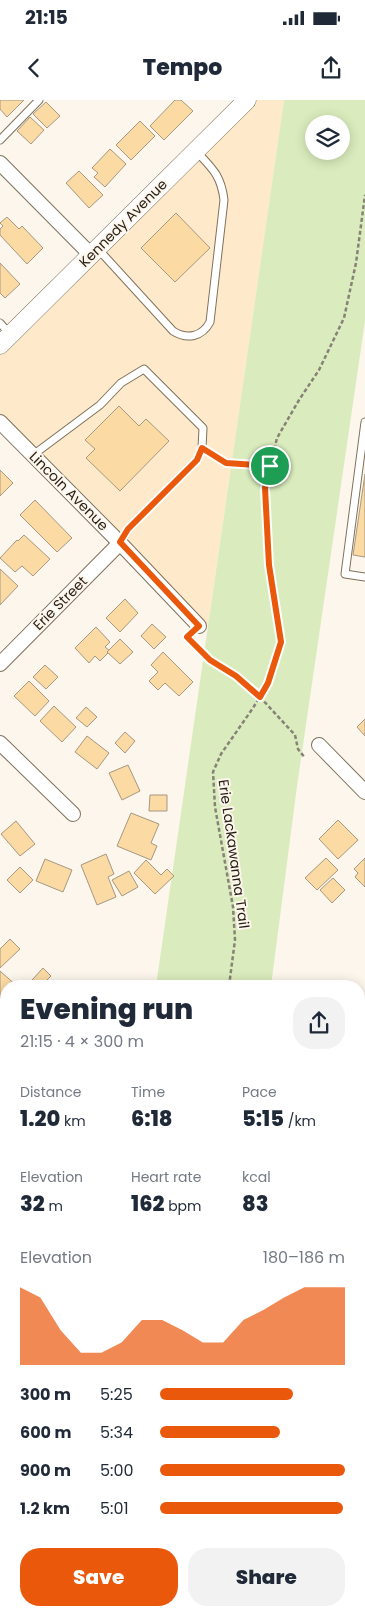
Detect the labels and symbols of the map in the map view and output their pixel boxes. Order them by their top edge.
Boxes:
street label: Kennedy Avenue [74,174,172,272]
pin [249,445,291,487]
street label: Lincoln Avenue [25,447,113,535]
street label: Erie Street [28,571,92,635]
street label: Erie Lackawanna Trail [214,778,254,930]

